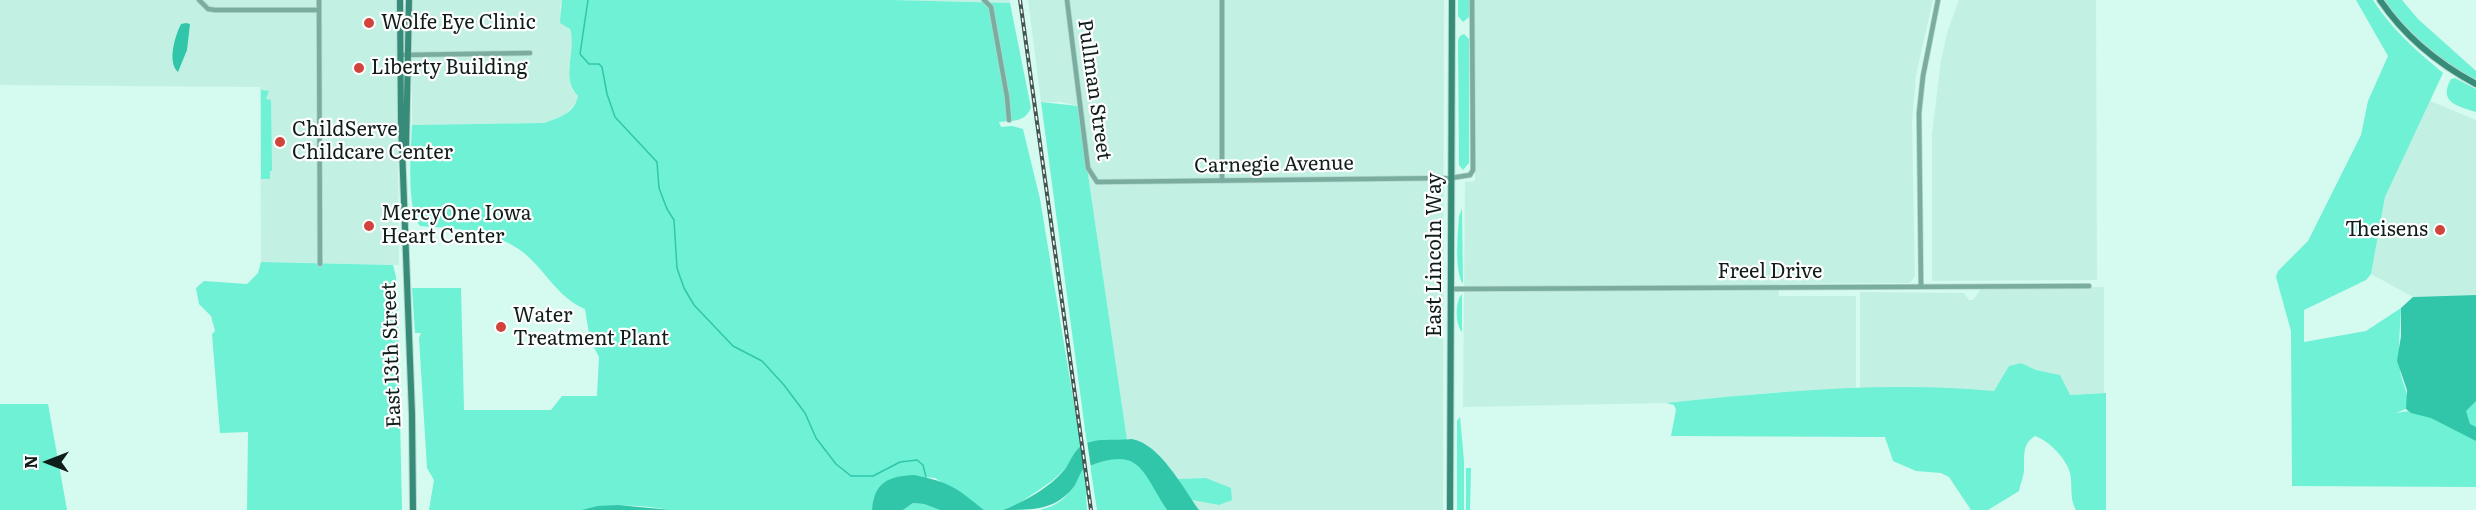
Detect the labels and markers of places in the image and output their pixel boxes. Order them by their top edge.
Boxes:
place label: Wolfe Eye Clinic [381,11,536,35]
marker: Wolfe Eye Clinic [362,16,376,30]
place label: Liberty Building [371,56,528,80]
marker: Liberty Building [352,61,366,75]
place label: ChildServe Childcare Center [292,118,453,165]
marker: ChildServe Childcare Center [273,135,287,149]
place label: MercyOne Iowa Heart Center [381,202,532,249]
place label: Theisens [2345,218,2428,242]
marker: MercyOne Iowa Heart Center [362,219,376,233]
marker: Theisens [2433,223,2447,237]
place label: Water Treatment Plant [513,304,669,351]
marker: Water Treatment Plant [494,320,508,334]

